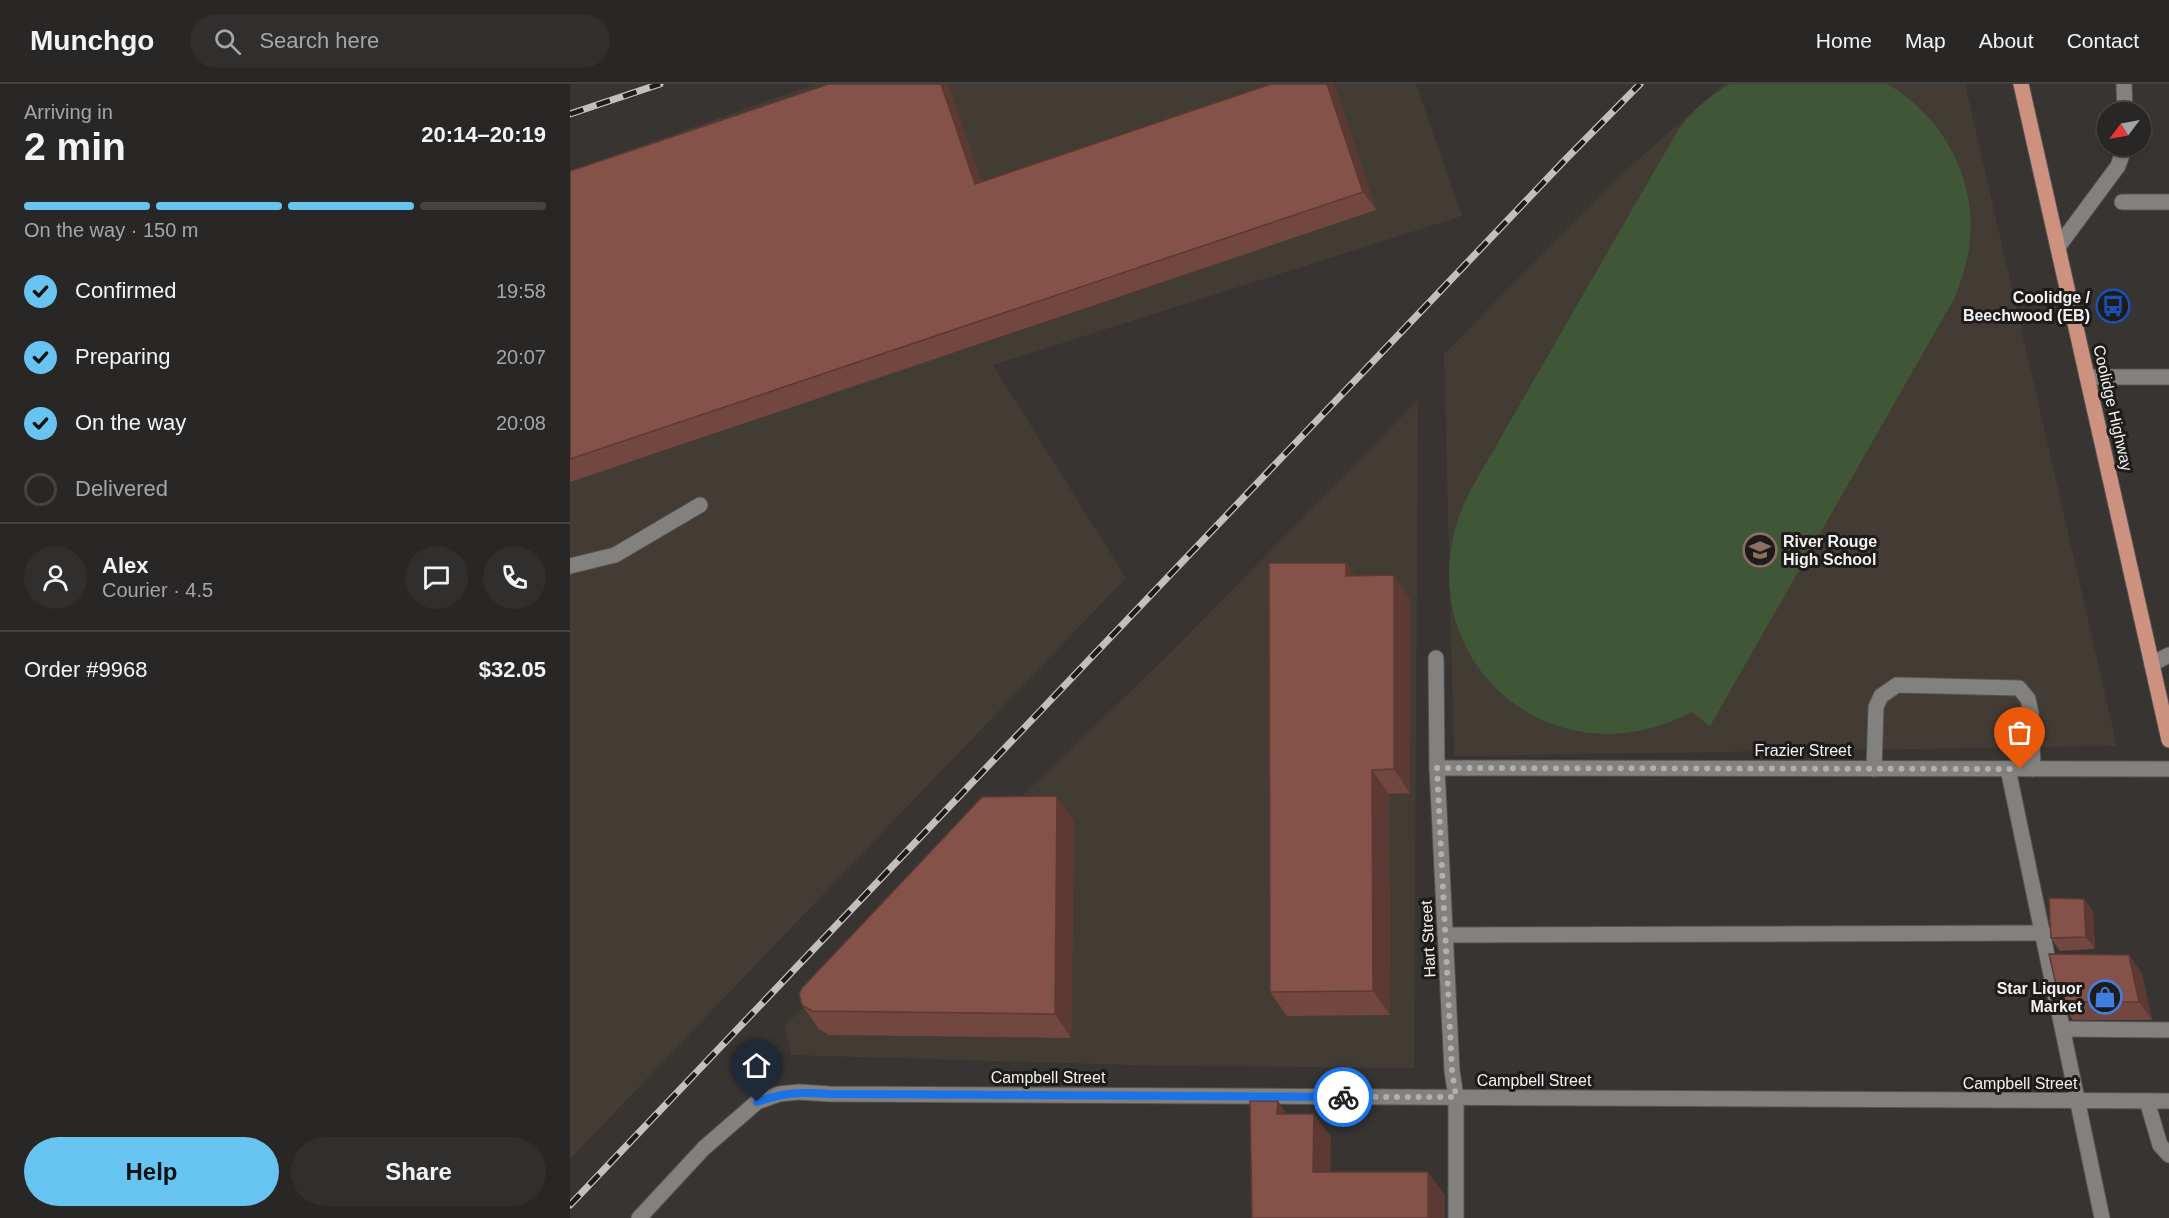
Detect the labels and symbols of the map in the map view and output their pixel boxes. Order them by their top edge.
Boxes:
north arrow [2097,102,2151,156]
bus stop icon: Coolidge / Beechwood (EB) [2095,288,2131,324]
place label: Coolidge / Beechwood (EB) [1963,289,2091,324]
street label: Coolidge Highway [2090,343,2136,473]
school or university icon: River Rouge High School [1742,532,1778,568]
place label: River Rouge High School [1783,533,1877,568]
pin [1994,707,2045,769]
street label: Frazier Street [1755,742,1852,759]
street label: Hart Street [1417,899,1439,978]
shop icon: Star Liquor Market [2087,979,2123,1015]
place label: Star Liquor Market [1997,980,2083,1015]
pin [731,1040,782,1102]
courier [1313,1067,1373,1127]
street label: Campbell Street [991,1069,1106,1086]
street label: Campbell Street [1477,1072,1592,1089]
street label: Campbell Street [1963,1075,2078,1092]

